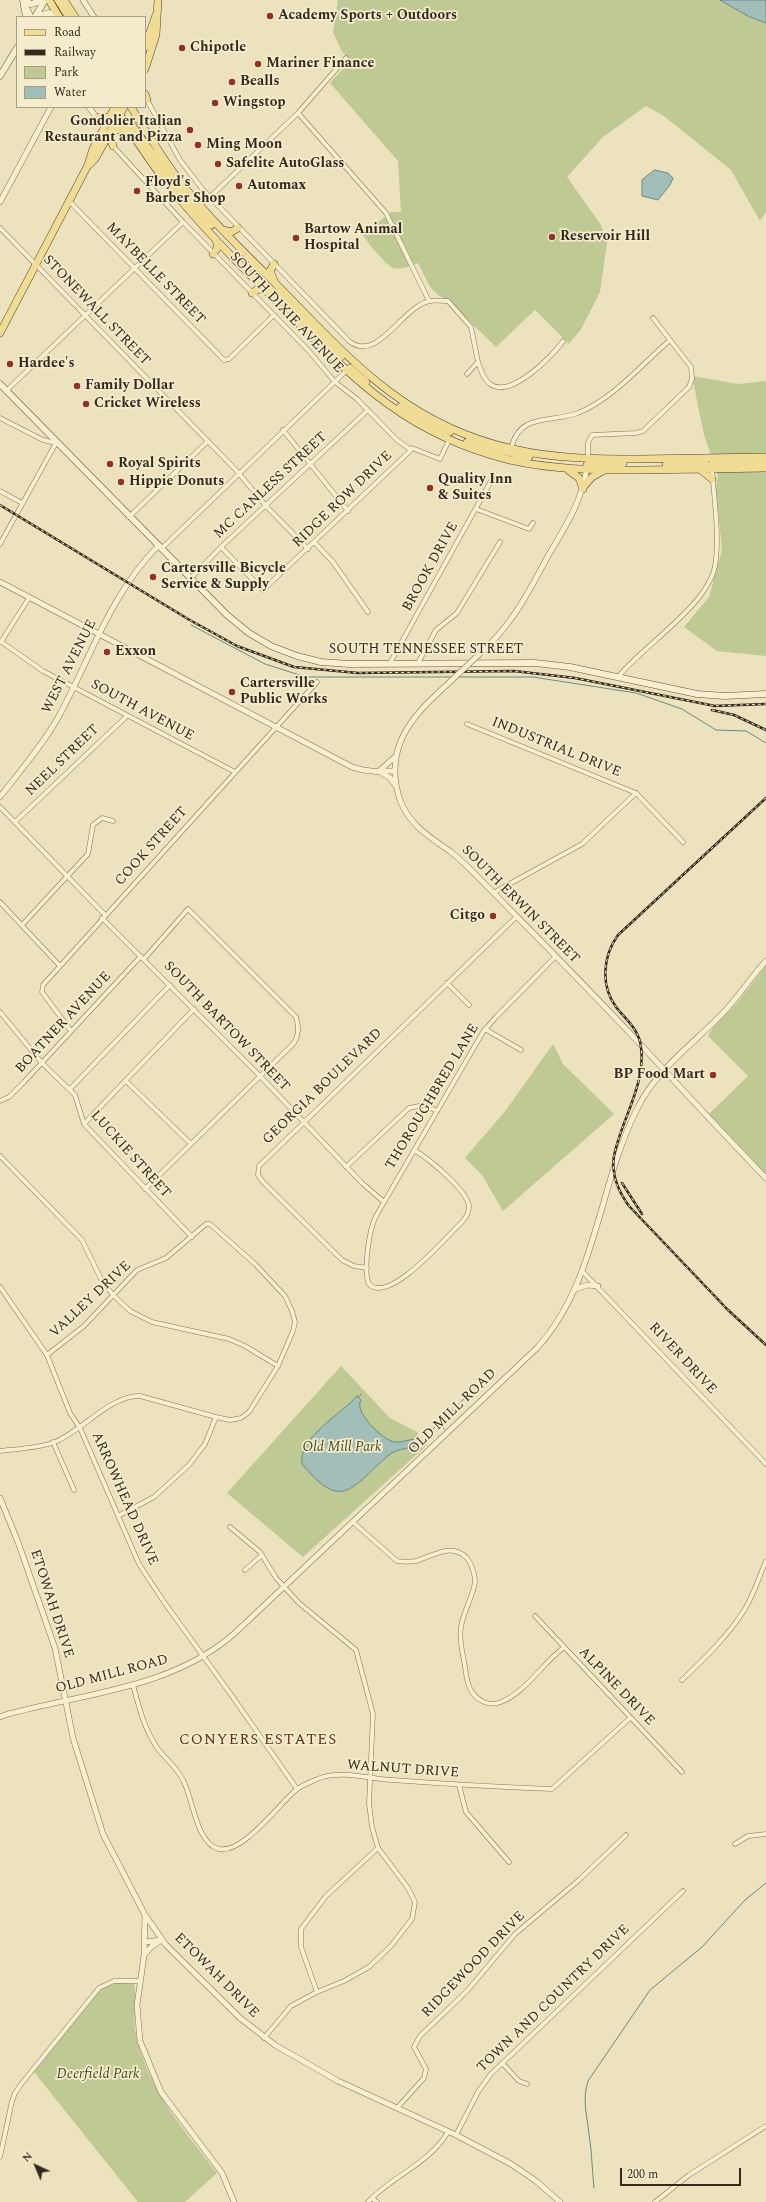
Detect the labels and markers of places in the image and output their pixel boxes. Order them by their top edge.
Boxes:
place label: Academy Sports + Outdoors [278,8,457,24]
marker: Academy Sports + Outdoors [265,11,275,21]
place label: Chipotle [190,40,246,56]
marker: Chipotle [177,43,187,53]
place label: Mariner Finance [266,56,374,72]
marker: Mariner Finance [253,59,263,69]
place label: Bealls [240,74,280,90]
marker: Bealls [227,77,237,87]
place label: Wingstop [223,95,286,111]
marker: Wingstop [210,98,220,108]
place label: Gondolier Italian Restaurant and Pizza [44,114,182,146]
marker: Gondolier Italian Restaurant and Pizza [185,125,195,135]
place label: Ming Moon [206,137,282,153]
marker: Ming Moon [193,140,203,150]
place label: Safelite AutoGlass [226,156,344,172]
marker: Safelite AutoGlass [213,159,223,169]
place label: Floyd's Barber Shop [145,175,226,208]
place label: Automax [247,178,306,194]
marker: Automax [234,181,244,191]
marker: Floyd's Barber Shop [132,186,142,196]
place label: Bartow Animal Hospital [304,222,402,254]
place label: Reservoir Hill [560,229,650,245]
marker: Reservoir Hill [547,232,557,242]
marker: Bartow Animal Hospital [291,233,301,243]
place label: Hardee's [18,356,75,372]
marker: Hardee's [5,359,15,369]
place label: Family Dollar [85,378,174,394]
marker: Family Dollar [72,381,82,391]
place label: Cricket Wireless [94,396,201,412]
marker: Cricket Wireless [81,399,91,409]
place label: Royal Spirits [118,456,201,472]
marker: Royal Spirits [105,459,115,469]
place label: Quality Inn & Suites [438,472,512,504]
place label: Hippie Donuts [129,474,224,490]
marker: Hippie Donuts [116,477,126,487]
marker: Quality Inn & Suites [425,483,435,493]
place label: Cartersville Bicycle Service & Supply [161,561,286,594]
marker: Cartersville Bicycle Service & Supply [148,572,158,582]
place label: Exxon [115,644,156,660]
marker: Exxon [102,647,112,657]
place label: Cartersville Public Works [240,676,328,708]
marker: Cartersville Public Works [227,687,237,697]
place label: Citgo [450,908,485,924]
marker: Citgo [488,911,498,921]
place label: BP Food Mart [614,1067,705,1083]
marker: BP Food Mart [708,1070,718,1080]

